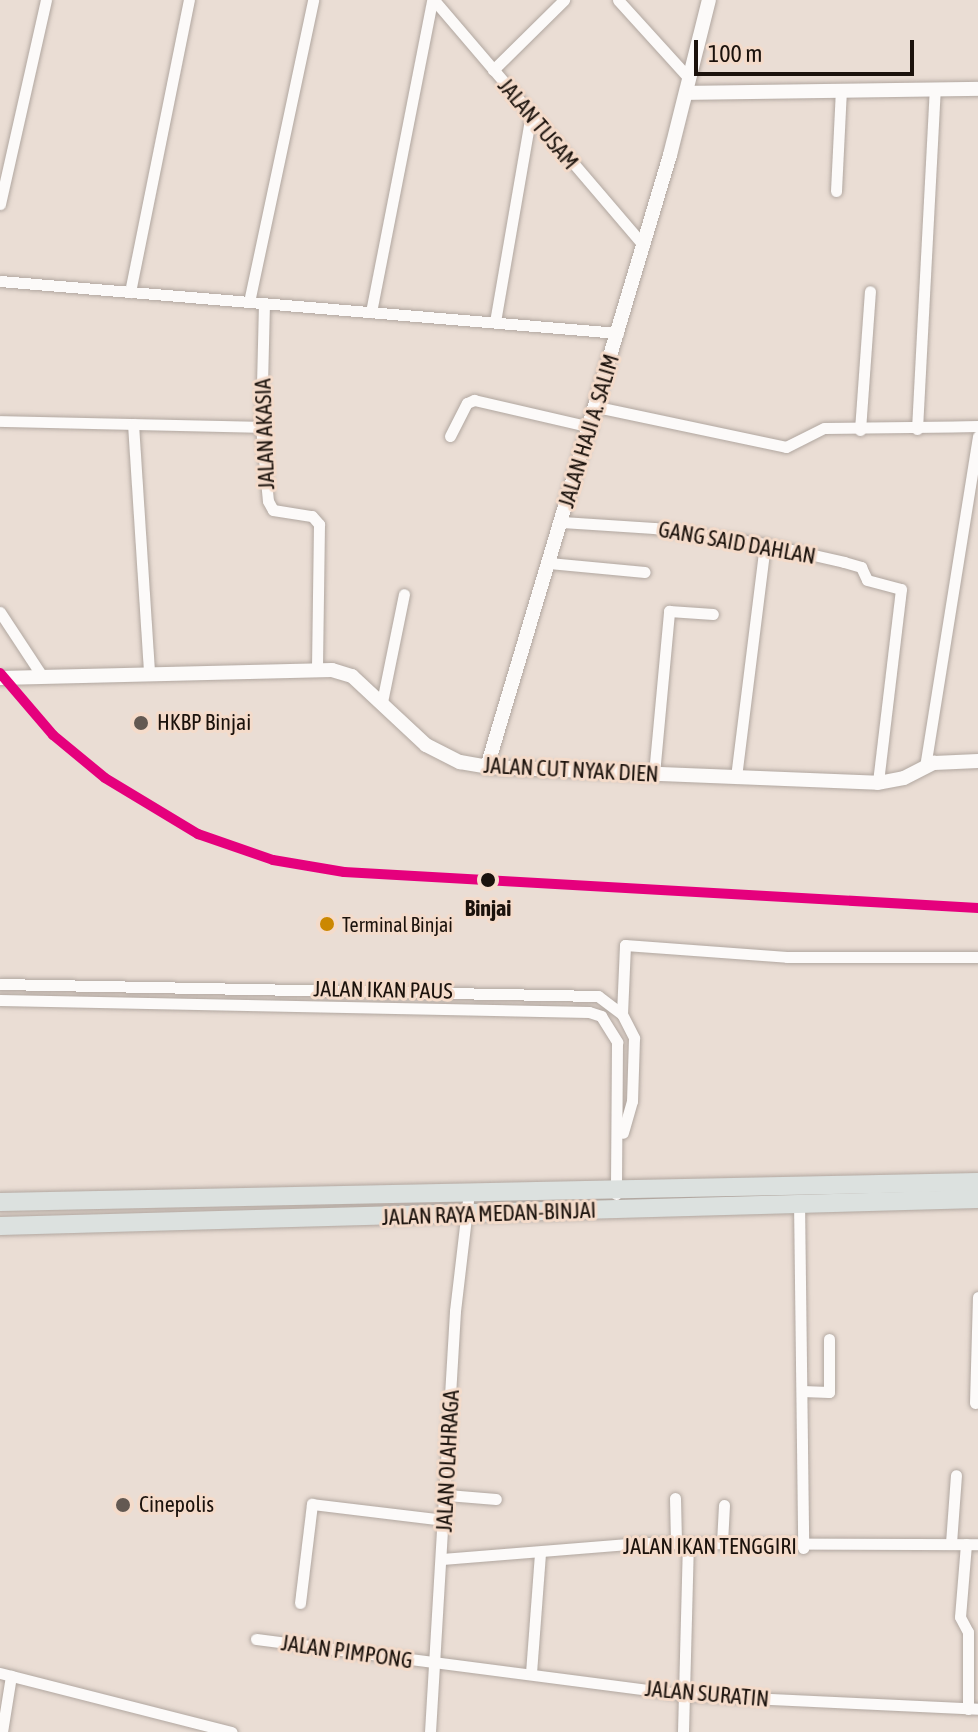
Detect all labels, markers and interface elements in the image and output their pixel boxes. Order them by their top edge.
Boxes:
scale bar [698,24,918,74]
text: 100 m [708,40,762,67]
street label: JALAN TUSAM [492,73,584,175]
street label: JALAN HAJI A. SALIM [553,351,625,511]
street label: JALAN AKASIA [250,378,280,490]
street label: GANG SAID DAHLAN [656,516,818,570]
place label: HKBP Binjai [157,710,251,736]
marker: HKBP Binjai [132,714,150,732]
street label: JALAN CUT NYAK DIEN [483,752,659,788]
marker: Binjai [476,868,500,892]
place label: Binjai [465,896,511,922]
place label: Terminal Binjai [342,912,453,936]
marker: Terminal Binjai [319,916,335,932]
street label: JALAN IKAN PAUS [313,976,453,1004]
street label: JALAN RAYA MEDAN-BINJAI [381,1197,597,1231]
street label: JALAN OLAHRAGA [431,1389,465,1533]
place label: Cinepolis [139,1492,214,1518]
marker: Cinepolis [114,1496,132,1514]
street label: JALAN IKAN TENGGIRI [623,1534,797,1560]
street label: JALAN PIMPONG [280,1630,414,1674]
street label: JALAN SURATIN [644,1675,770,1713]

